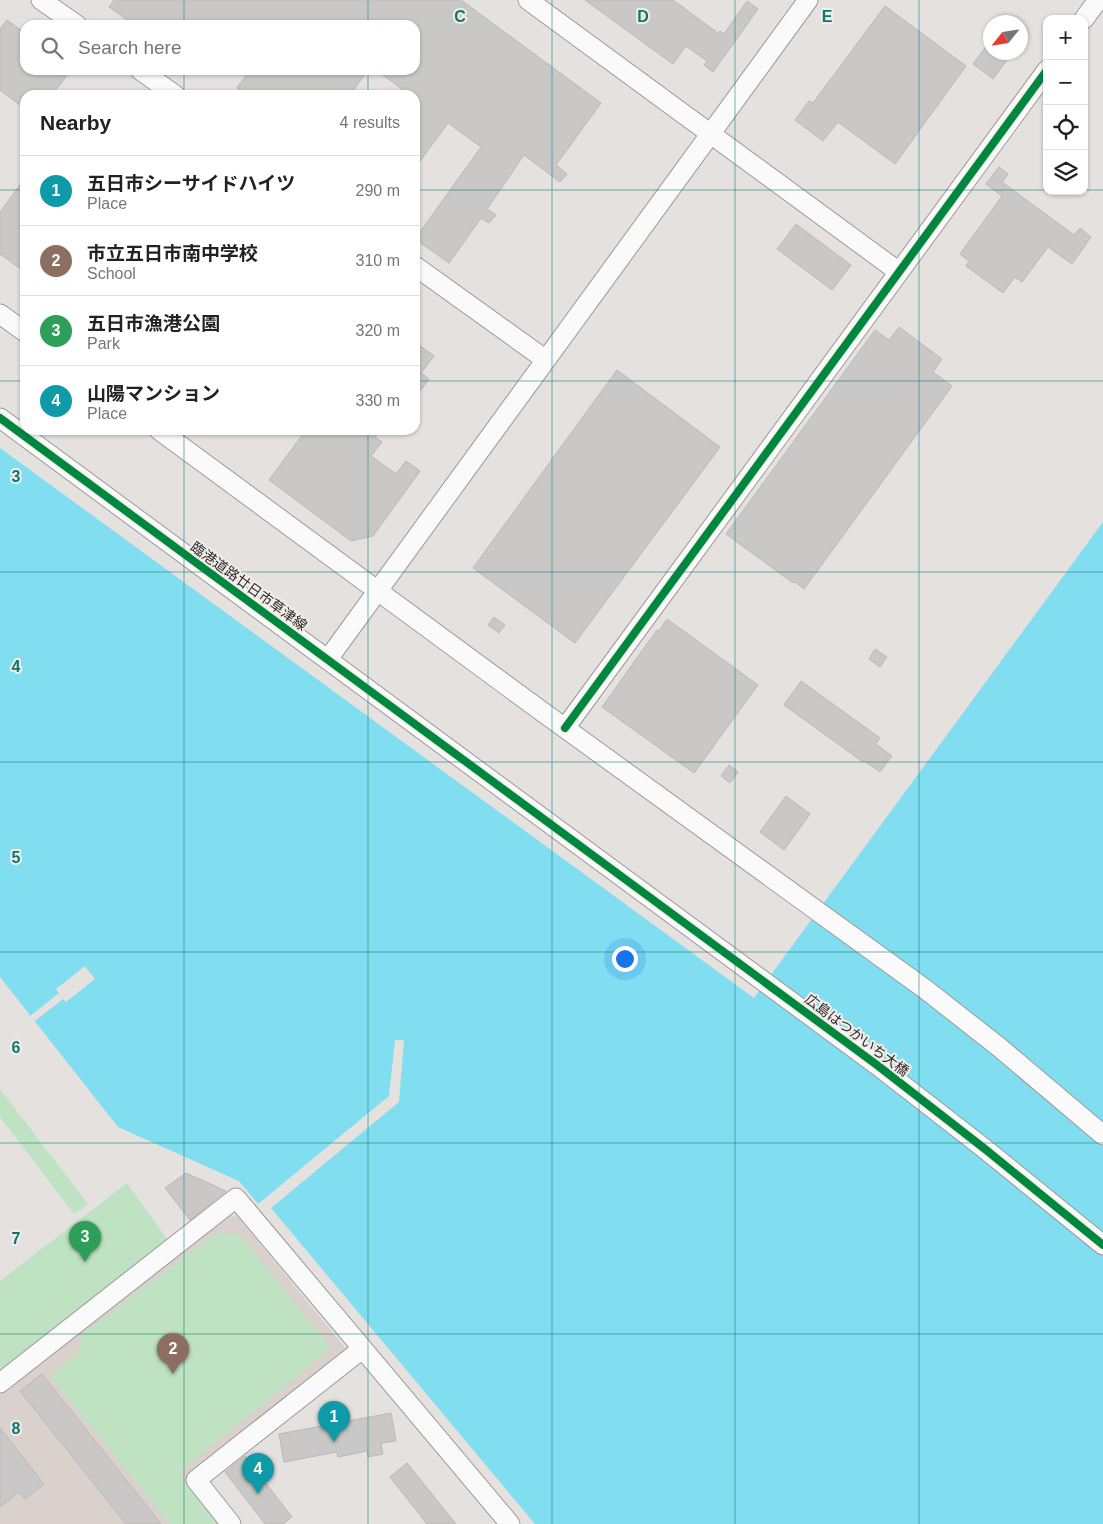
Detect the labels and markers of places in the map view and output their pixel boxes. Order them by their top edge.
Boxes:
pin: 3 [69,1221,101,1262]
pin: 2 [157,1333,189,1374]
pin: 1 [318,1401,350,1442]
pin: 4 [242,1453,274,1494]

